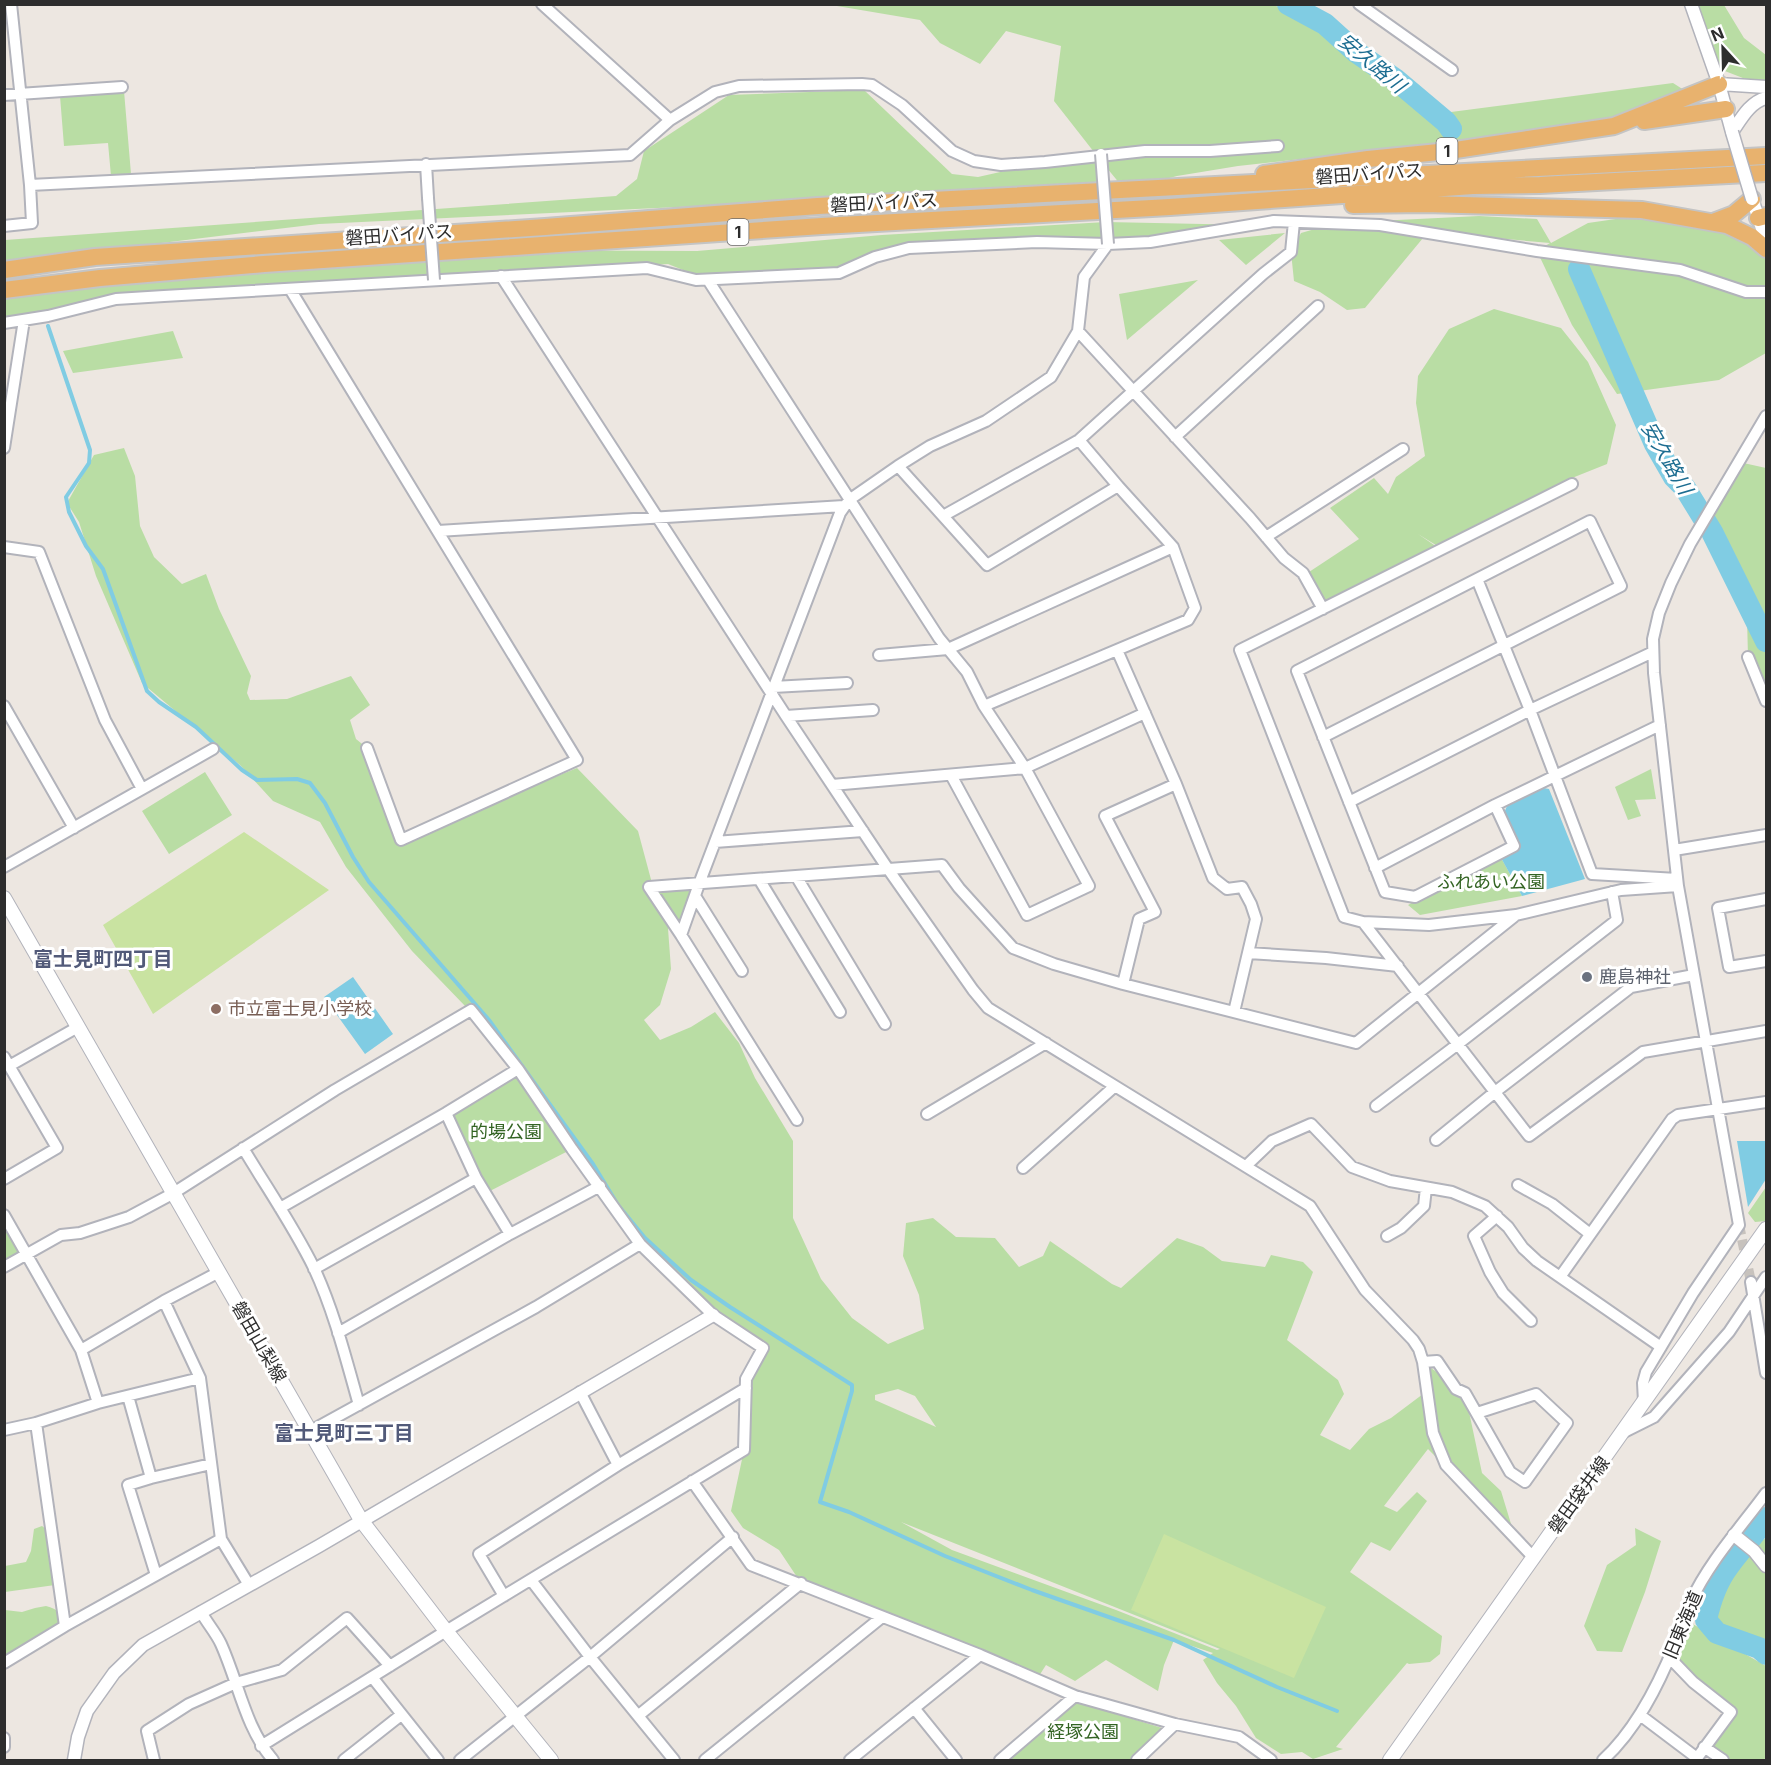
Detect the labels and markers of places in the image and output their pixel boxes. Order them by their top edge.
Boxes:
place label: 鹿島神社 [1599,966,1671,987]
marker: 鹿島神社 [1580,970,1594,984]
place label: 市立富士見小学校 [228,998,372,1019]
marker: 市立富士見小学校 [209,1002,223,1016]

